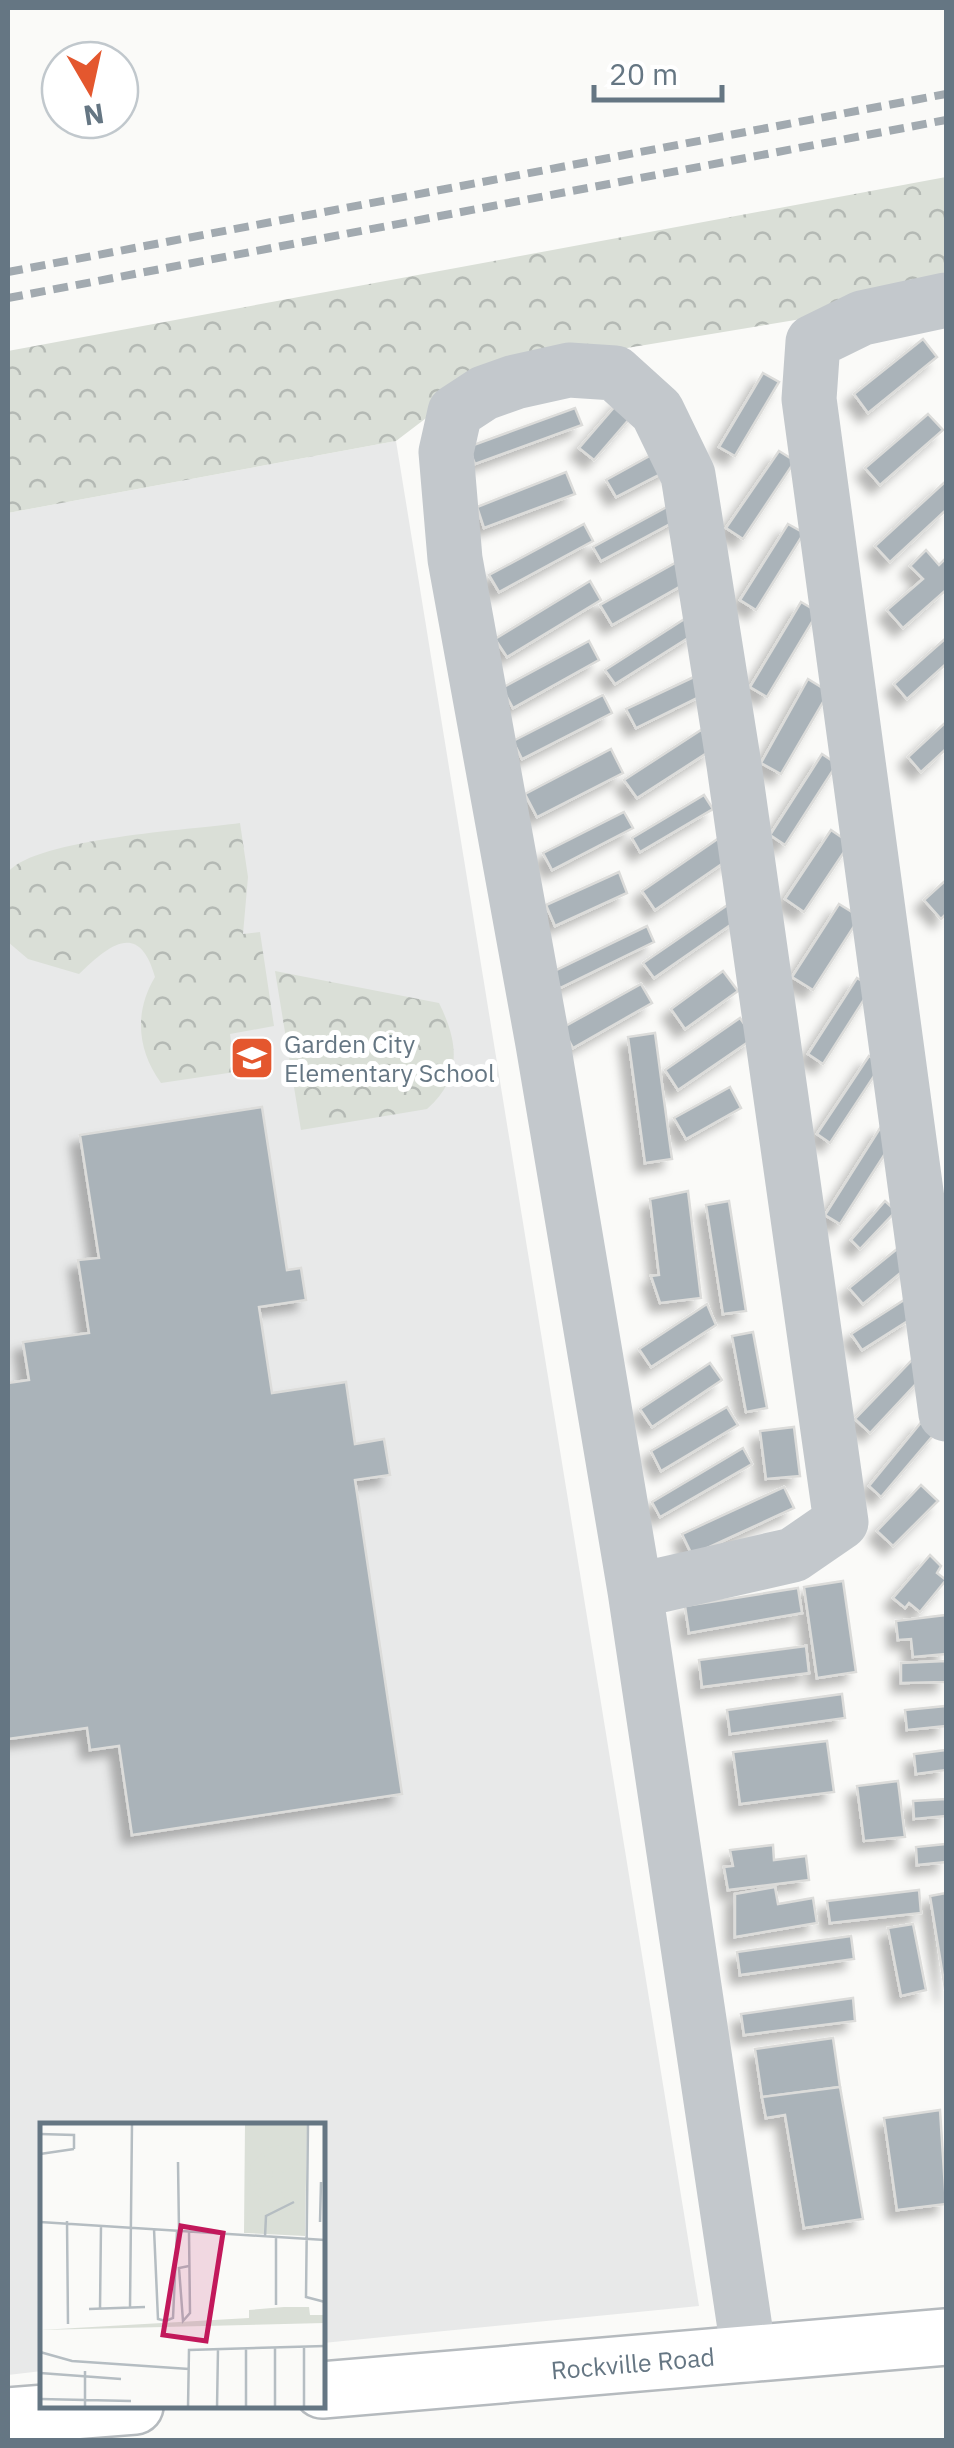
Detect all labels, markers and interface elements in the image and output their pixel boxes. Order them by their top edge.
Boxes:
north arrow [40,40,140,140]
scale bar [594,40,722,102]
text: 20 m [609,54,678,93]
text: N [81,95,107,135]
place label: Garden City Elementary School [284,1027,495,1089]
school or university icon: Garden City Elementary School [229,1035,275,1081]
inset map [40,2123,325,2408]
street label: Rockville Road [550,2340,716,2386]

